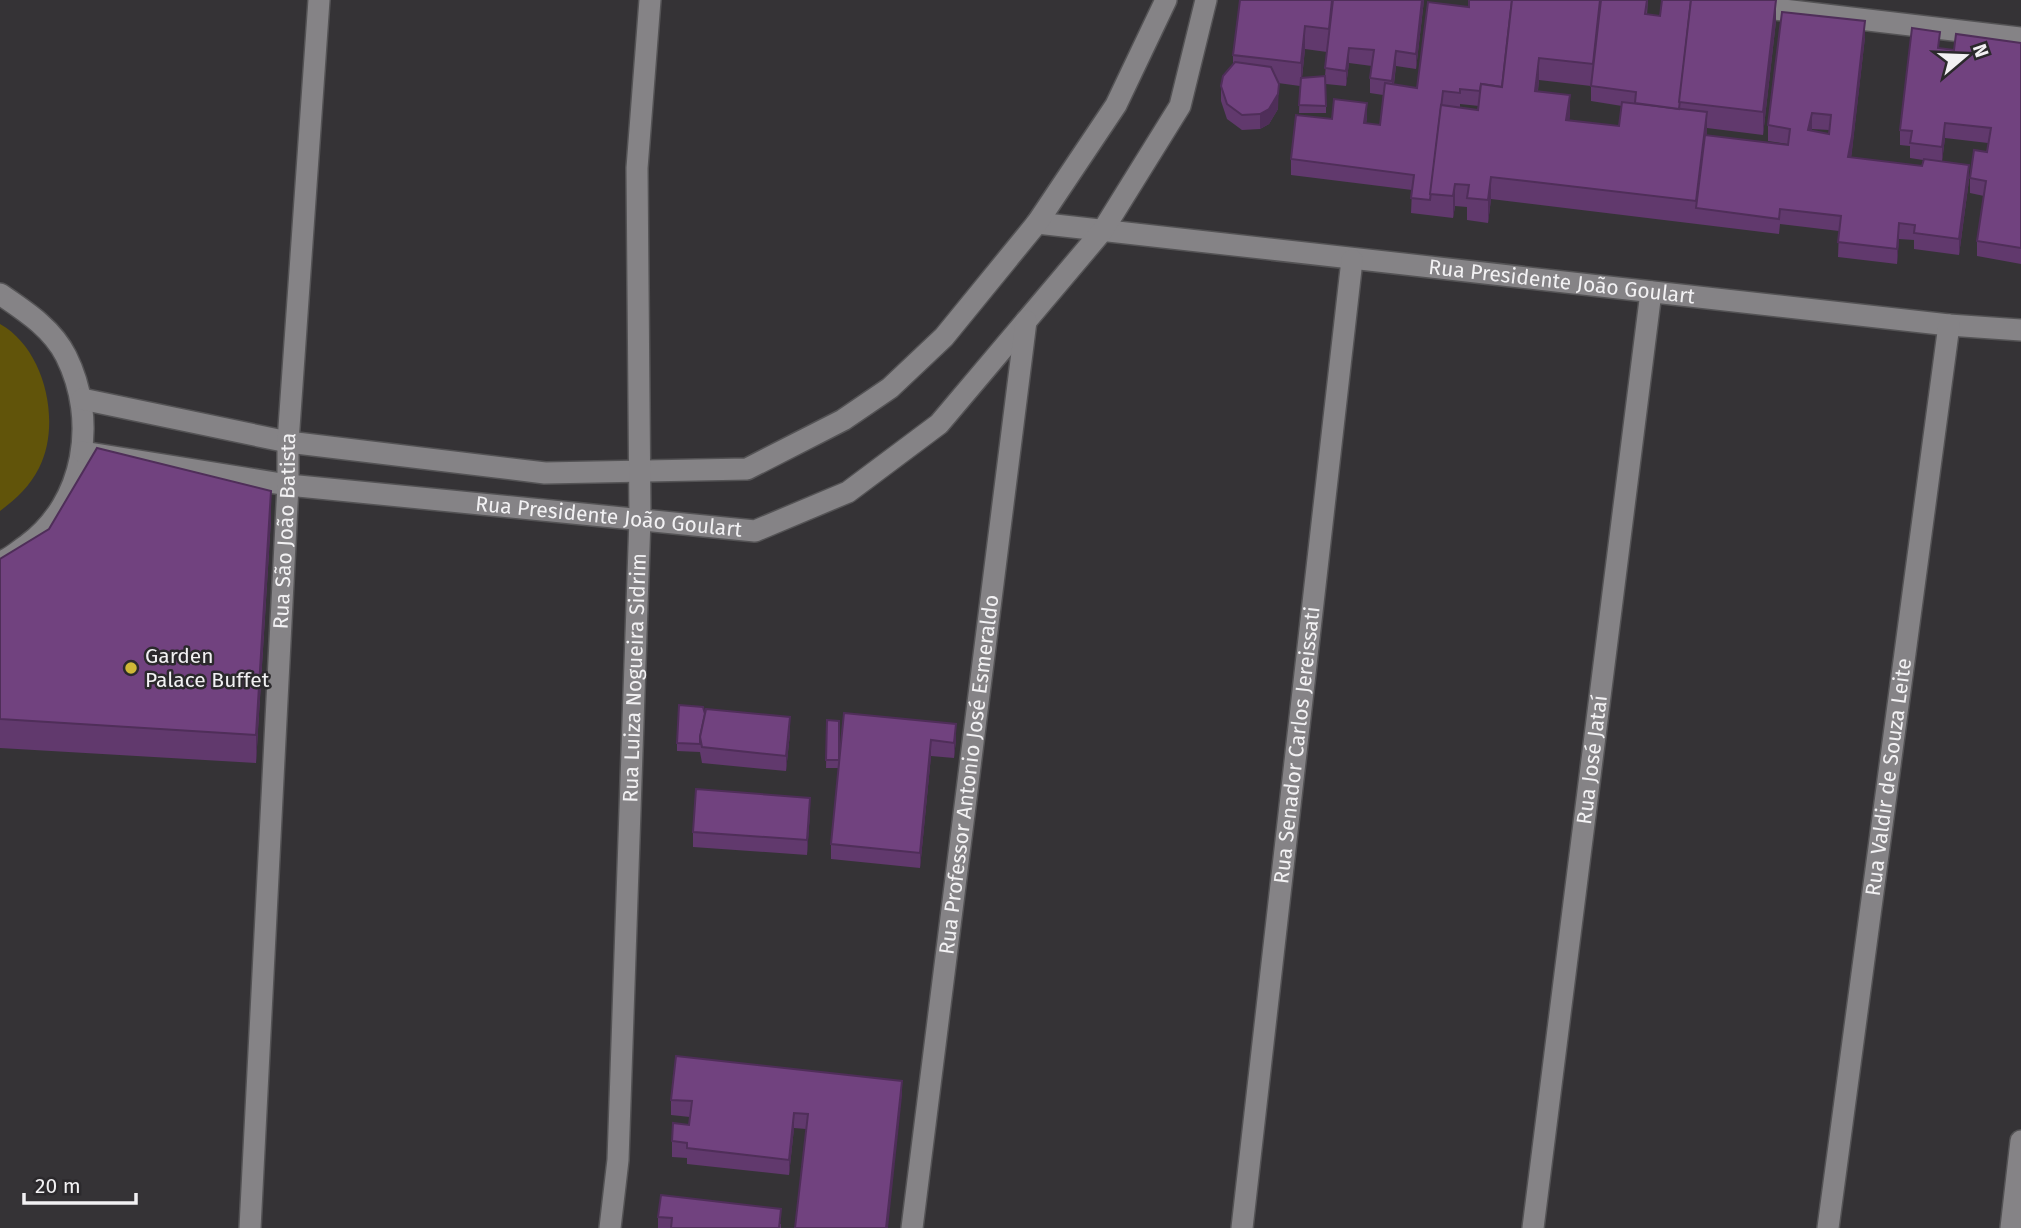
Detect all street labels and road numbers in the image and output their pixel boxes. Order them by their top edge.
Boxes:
street label: Rua Presidente João Goulart [1427,254,1697,310]
street label: Rua São João Batista [268,432,302,630]
street label: Rua Presidente João Goulart [474,491,744,543]
street label: Rua Luiza Nogueira Sidrim [617,553,652,803]
street label: Rua Professor Antonio José Esmeraldo [933,593,1004,956]
street label: Rua Senador Carlos Jereissati [1268,605,1326,885]
street label: Rua Valdir de Souza Leite [1860,656,1917,898]
street label: Rua José Jataí [1571,693,1613,826]

